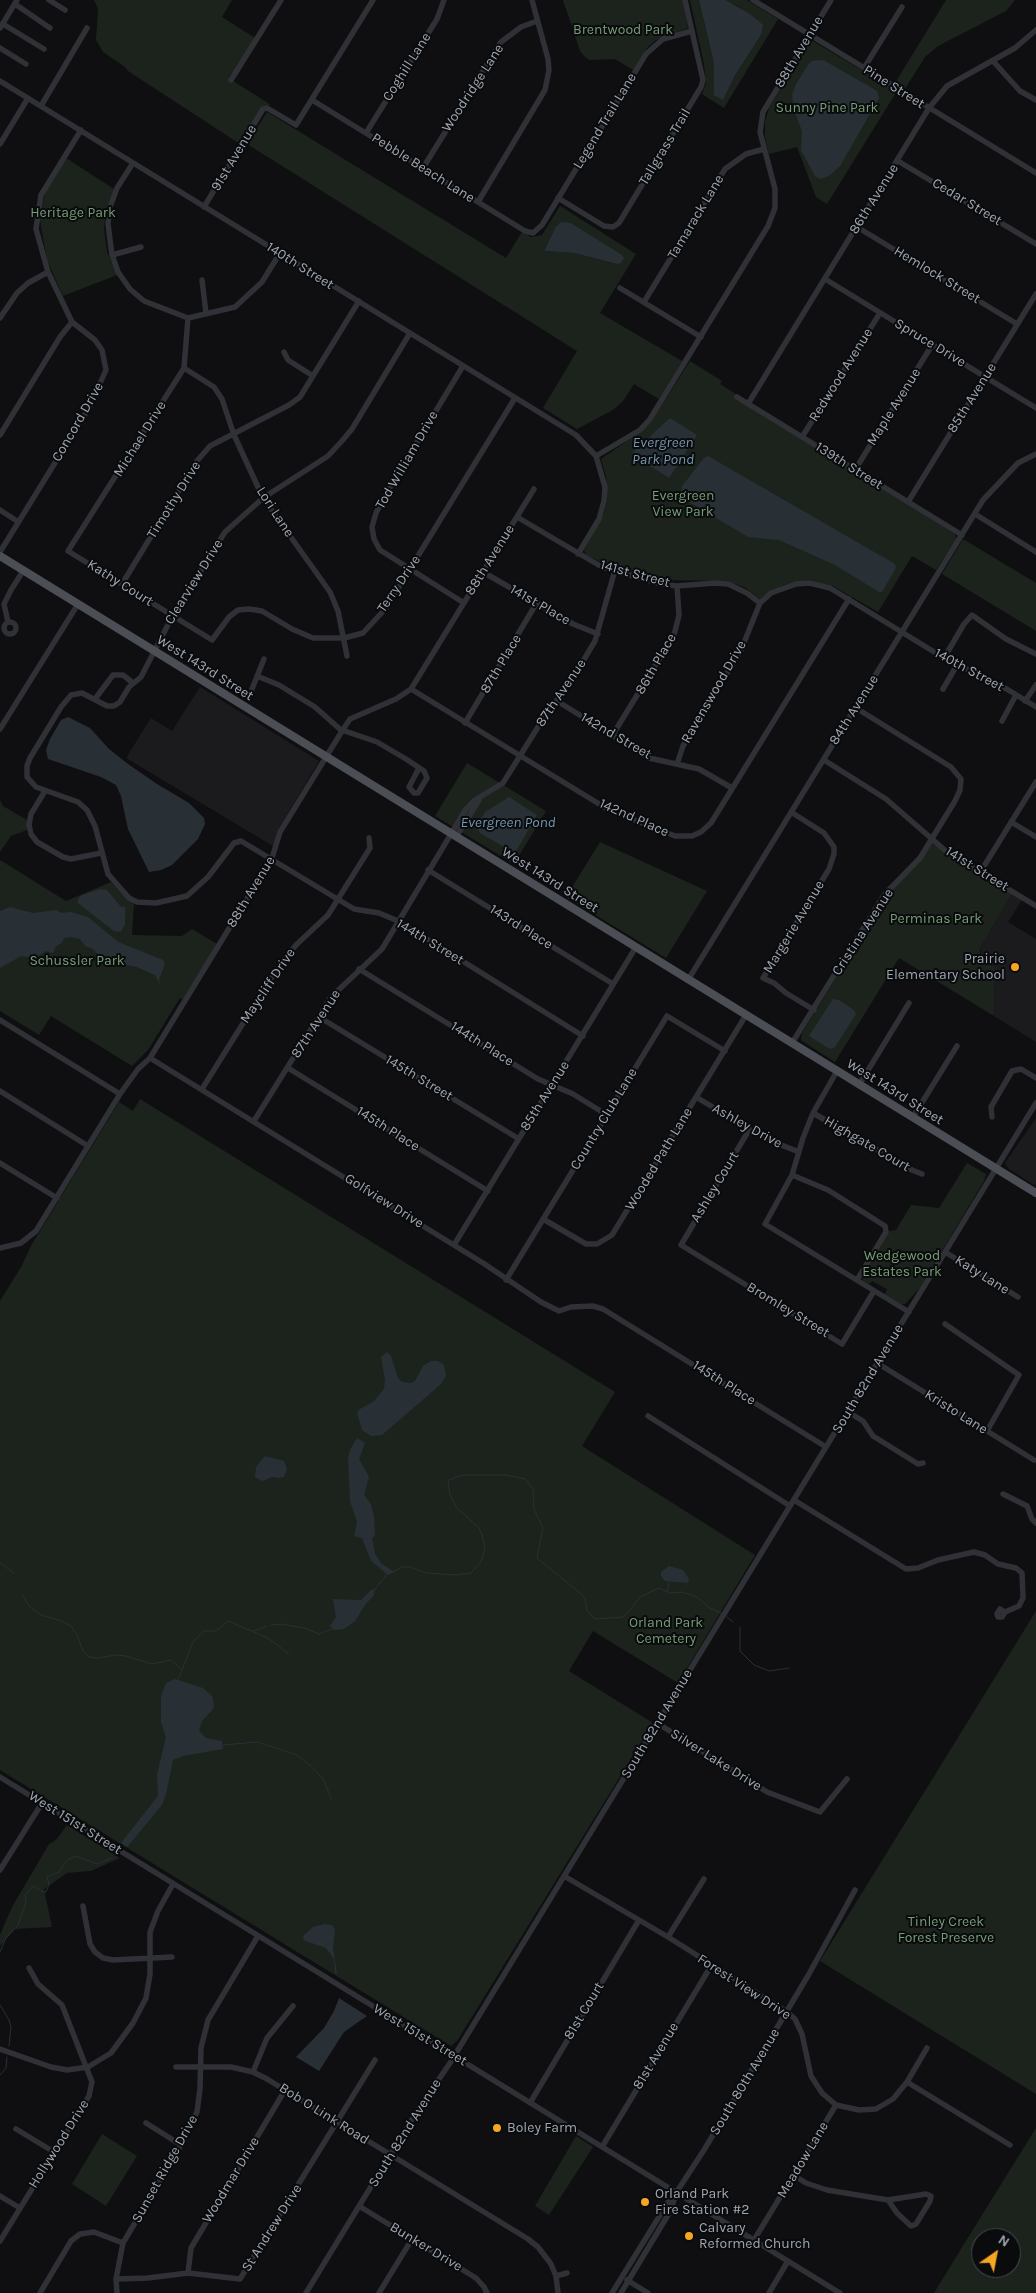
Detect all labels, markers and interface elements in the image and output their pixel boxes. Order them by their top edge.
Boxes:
street label: 88th Avenue [771,13,827,91]
park label: Brentwood Park [573,22,673,38]
street label: Coghill Lane [379,30,435,104]
street label: Woodridge Lane [438,41,508,135]
street label: Pine Street [860,62,928,112]
street label: Legend Trail Lane [570,70,640,172]
park label: Sunny Pine Park [776,100,878,116]
street label: Tallgrass Trail [635,105,695,189]
street label: 91st Avenue [208,122,260,194]
street label: Pebble Beach Lane [368,129,478,207]
street label: 86th Avenue [846,161,902,237]
street label: Tamarack Lane [664,172,728,262]
street label: Cedar Street [929,175,1005,229]
park label: Heritage Park [30,205,116,221]
street label: 140th Street [263,239,337,293]
street label: Hemlock Street [891,243,983,307]
street label: Spruce Drive [891,315,969,371]
street label: Redwood Avenue [805,325,877,425]
street label: 85th Avenue [944,360,1000,436]
street label: Maple Avenue [863,365,925,449]
street label: Concord Drive [48,379,108,465]
street label: Michael Drive [110,398,170,480]
street label: Tod William Drive [372,408,442,512]
water label: Evergreen Park Pond [632,434,694,469]
street label: 139th Street [812,439,886,493]
street label: Timothy Drive [144,458,204,542]
street label: Lori Lane [253,484,297,540]
park label: Evergreen View Park [652,488,714,520]
street label: 88th Avenue [462,521,518,599]
street label: Clearview Drive [161,536,227,628]
street label: Terry Drive [374,552,424,616]
street label: Kathy Court [84,556,156,610]
street label: 141st Street [598,557,672,591]
street label: 141st Place [507,581,573,629]
street label: West 143rd Street [153,631,257,705]
street label: 87th Place [477,631,525,697]
street label: 86th Place [632,631,680,697]
street label: Ravenswood Drive [678,638,750,746]
street label: 140th Street [931,645,1007,695]
street label: 87th Avenue [532,656,590,730]
street label: 84th Avenue [826,672,882,748]
street label: 142nd Street [578,709,654,763]
street label: 142nd Place [597,795,671,841]
water label: Evergreen Pond [460,814,556,832]
street label: West 143rd Street [498,843,602,917]
street label: 141st Street [942,843,1012,895]
street label: 88th Avenue [223,853,279,931]
street label: Margerie Avenue [760,878,828,976]
street label: Cristina Avenue [829,885,897,979]
street label: 143rd Place [486,901,556,953]
park label: Perminas Park [890,911,982,927]
street label: 144th Street [393,915,467,969]
street label: Maycliff Drive [237,945,299,1027]
place label: Prairie Elementary School [886,951,1005,984]
park label: Schussler Park [29,953,125,969]
marker: Prairie Elementary School [1009,961,1021,973]
street label: 87th Avenue [288,987,344,1061]
street label: 144th Place [447,1018,517,1070]
street label: 145th Street [382,1051,456,1105]
street label: West 143rd Street [843,1055,947,1129]
street label: 85th Avenue [517,1058,573,1134]
street label: Country Club Lane [567,1065,641,1173]
street label: Ashley Drive [709,1100,785,1152]
street label: 145th Place [353,1103,423,1155]
street label: Wooded Path Lane [622,1105,696,1213]
street label: Highgate Court [821,1113,913,1175]
street label: Ashley Court [687,1148,743,1226]
street label: Golfview Drive [341,1170,427,1232]
park label: Wedgewood Estates Park [862,1248,942,1280]
street label: Katy Lane [952,1252,1012,1298]
street label: Bromley Street [743,1279,833,1341]
street label: South 82nd Avenue [829,1321,907,1437]
street label: 145th Place [689,1357,759,1409]
street label: Kristo Lane [921,1386,991,1438]
park label: Orland Park Cemetery [629,1615,703,1648]
street label: South 82nd Avenue [618,1666,696,1782]
street label: Silver Lake Drive [667,1725,765,1795]
street label: West 151st Street [25,1788,125,1858]
park label: Tinley Creek Forest Preserve [898,1914,994,1946]
street label: Forest View Drive [694,1950,794,2024]
street label: 81st Court [560,1979,608,2043]
street label: West 151st Street [370,2000,470,2070]
street label: 81st Avenue [629,2019,683,2093]
street label: South 80th Avenue [706,2026,784,2138]
street label: South 82nd Avenue [365,2076,445,2190]
street label: Bob O Link Road [276,2080,372,2148]
street label: Hollywood Drive [25,2097,93,2191]
street label: Sunset Ridge Drive [128,2112,202,2226]
street label: Meadow Lane [774,2119,832,2201]
place label: Boley Farm [507,2120,577,2136]
marker: Boley Farm [491,2122,503,2134]
street label: Woodmar Drive [199,2134,263,2226]
street label: St Andrew Drive [238,2181,306,2275]
place label: Orland Park Fire Station #2 [655,2186,749,2218]
marker: Orland Park Fire Station #2 [639,2196,651,2208]
street label: Bunker Drive [387,2219,465,2275]
place label: Calvary Reformed Church [699,2220,810,2252]
north arrow [971,2228,1021,2278]
marker: Calvary Reformed Church [683,2230,695,2242]
text: N [995,2231,1013,2251]

